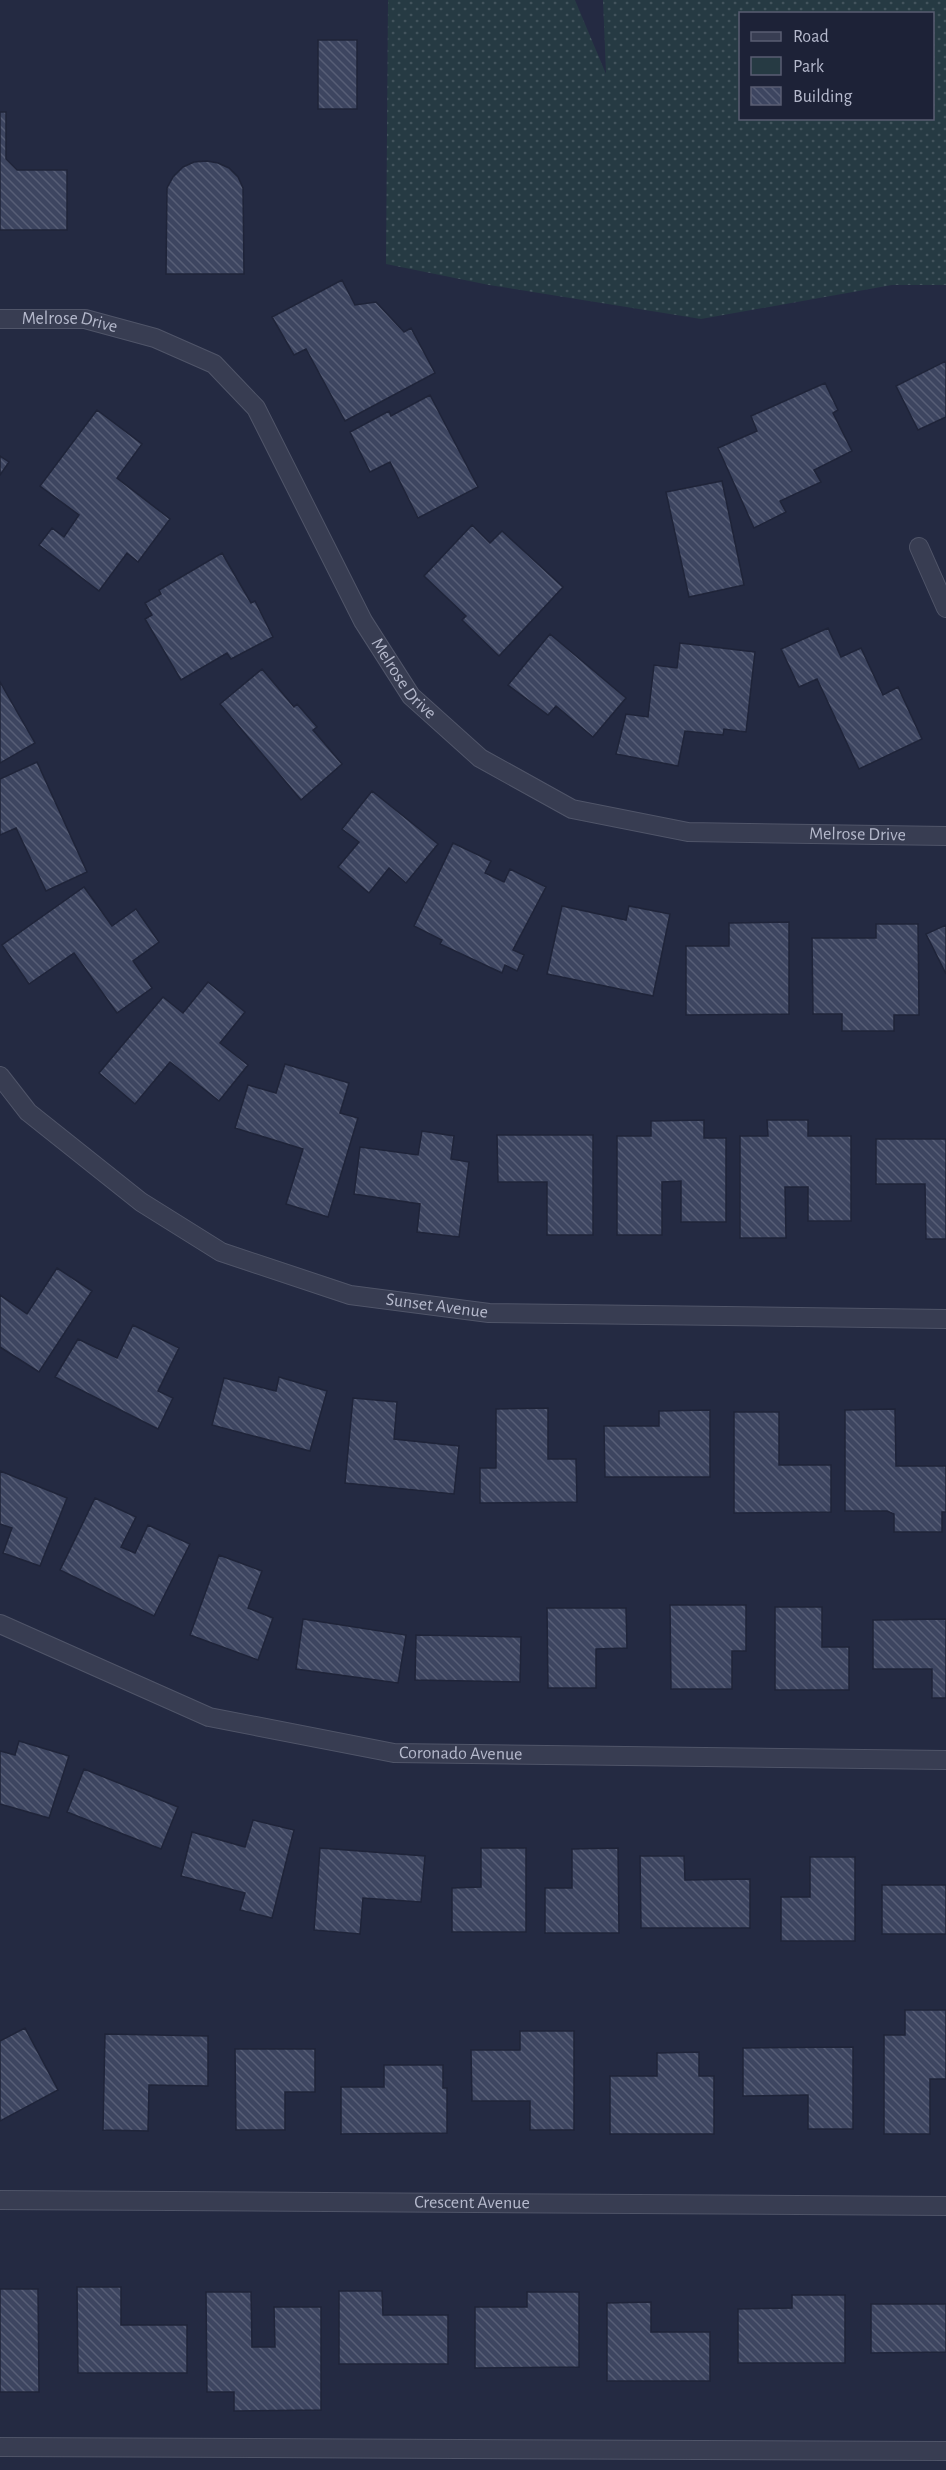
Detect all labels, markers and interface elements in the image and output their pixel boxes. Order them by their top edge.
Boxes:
legend [739,12,934,120]
text: Road [793,28,829,46]
text: Park [793,58,825,76]
text: Building [793,88,853,106]
street label: Melrose Drive [22,309,120,336]
street label: Melrose Drive [368,635,439,723]
street label: Melrose Drive [809,825,906,844]
street label: Sunset Avenue [385,1291,489,1322]
street label: Coronado Avenue [399,1744,523,1764]
street label: Crescent Avenue [414,2194,530,2212]

